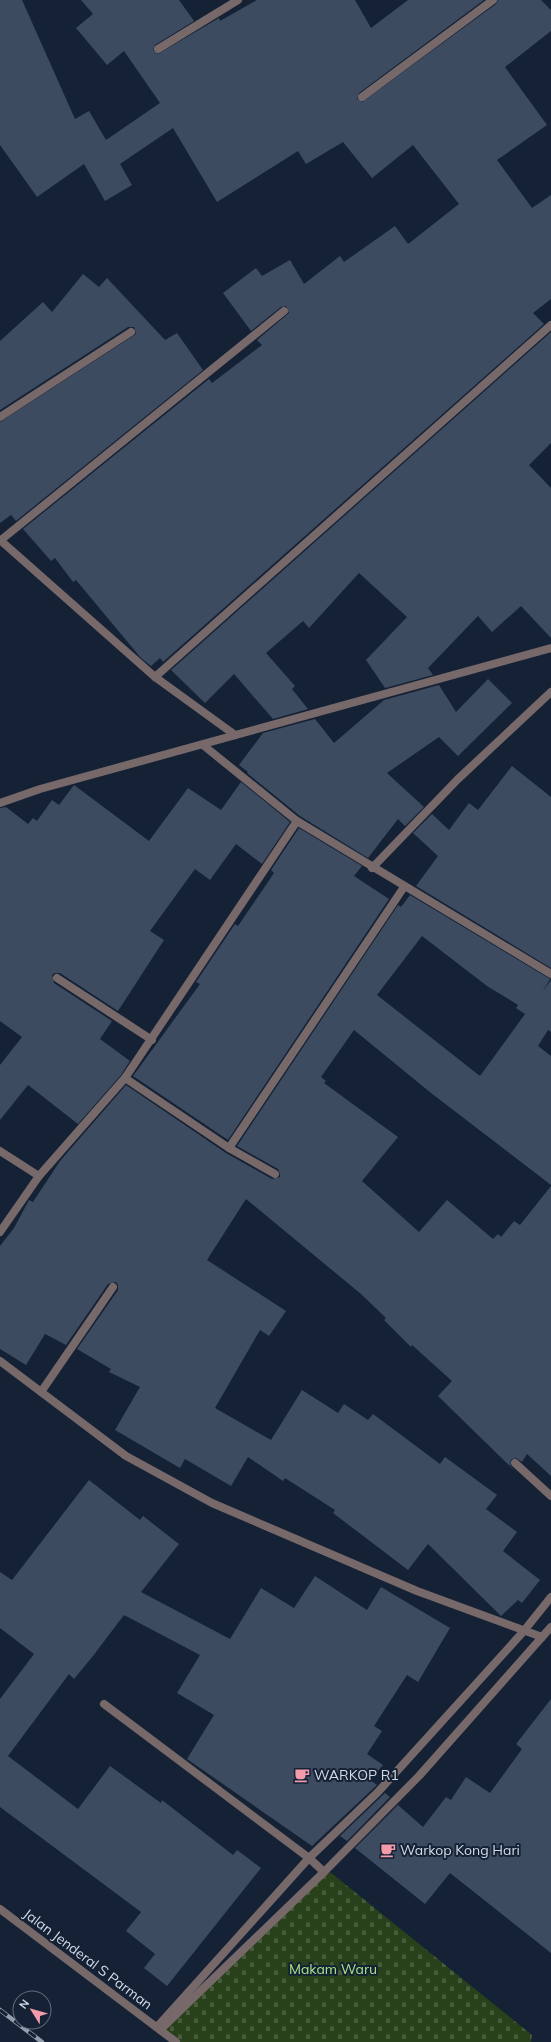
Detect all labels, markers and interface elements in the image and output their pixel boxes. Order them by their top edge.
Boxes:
cafe icon: WARKOP R1 [293,1766,311,1784]
place label: WARKOP R1 [314,1766,399,1784]
cafe icon: Warkop Kong Hari [379,1841,397,1859]
place label: Warkop Kong Hari [400,1841,520,1859]
street label: Jalan Jenderal S Parman [20,1905,156,2013]
park label: Makam Waru [289,1960,377,1978]
north arrow [12,1990,52,2030]
text: N [16,1996,32,2012]

